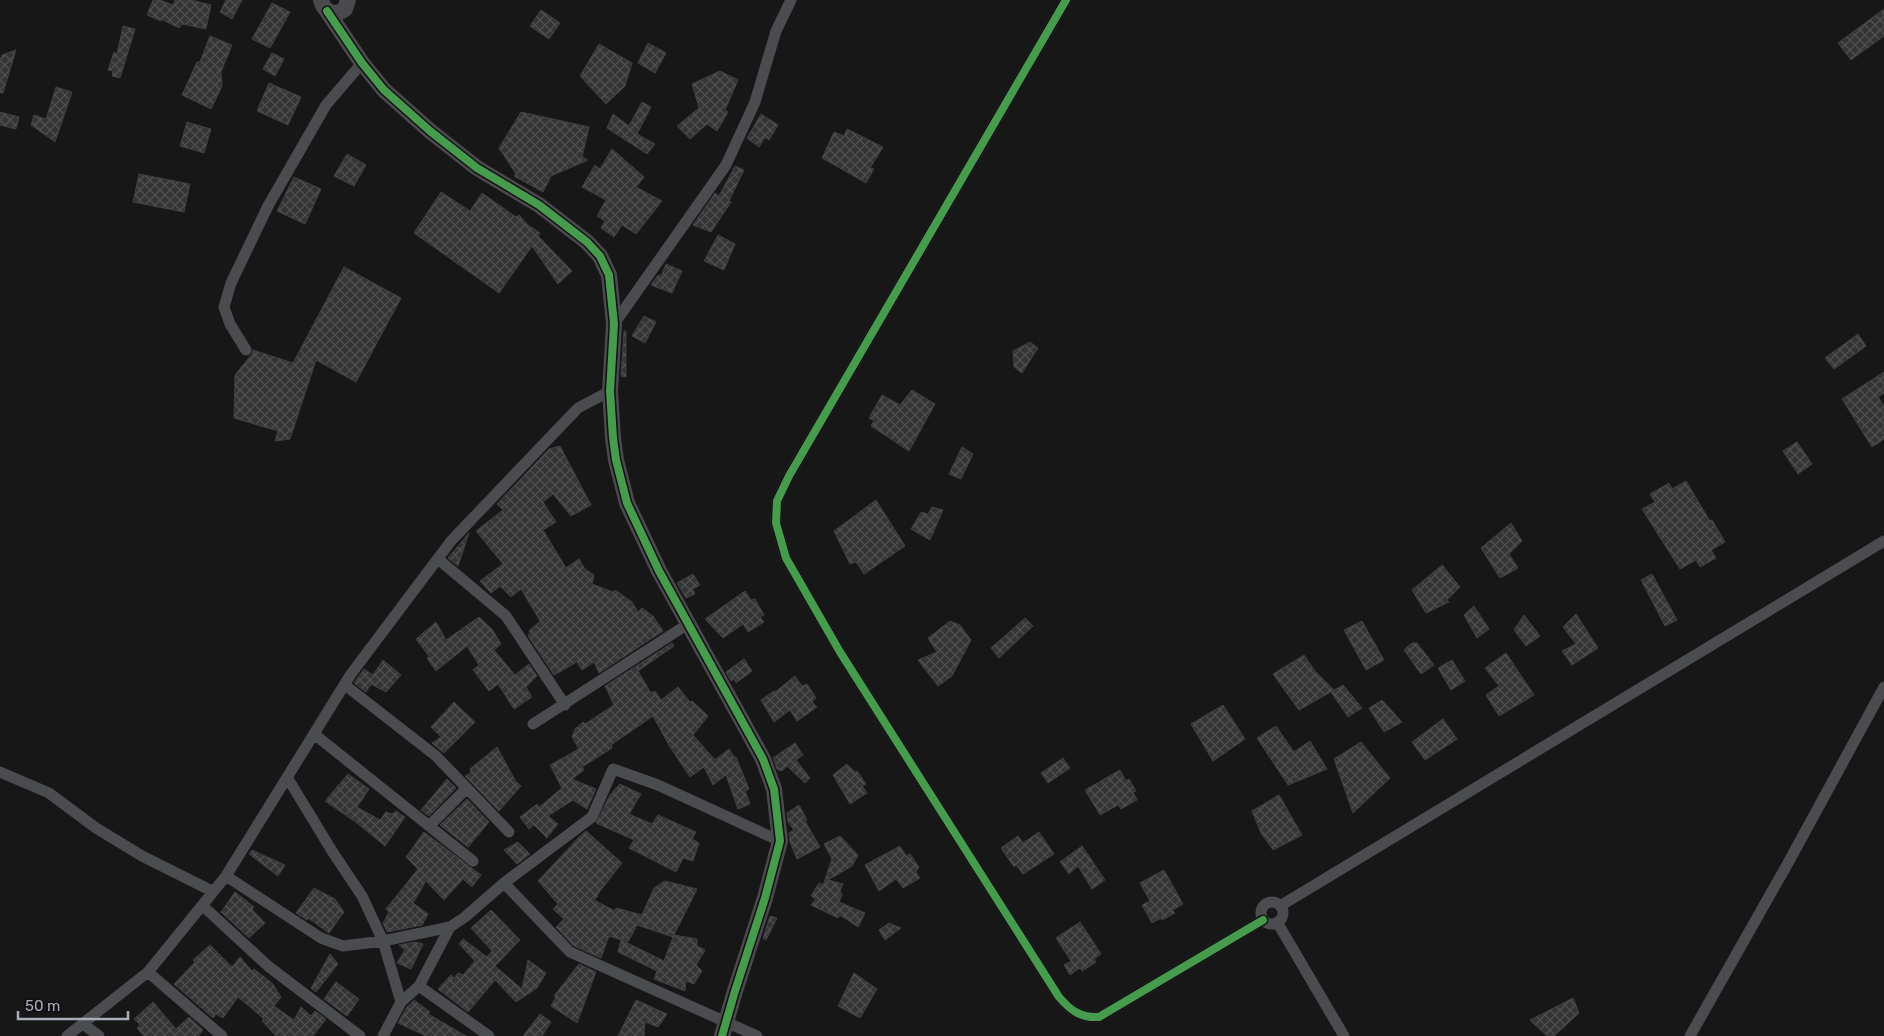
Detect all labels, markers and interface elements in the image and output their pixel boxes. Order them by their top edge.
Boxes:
scale bar [18,988,128,1020]
text: 50 m [25,997,60,1015]

